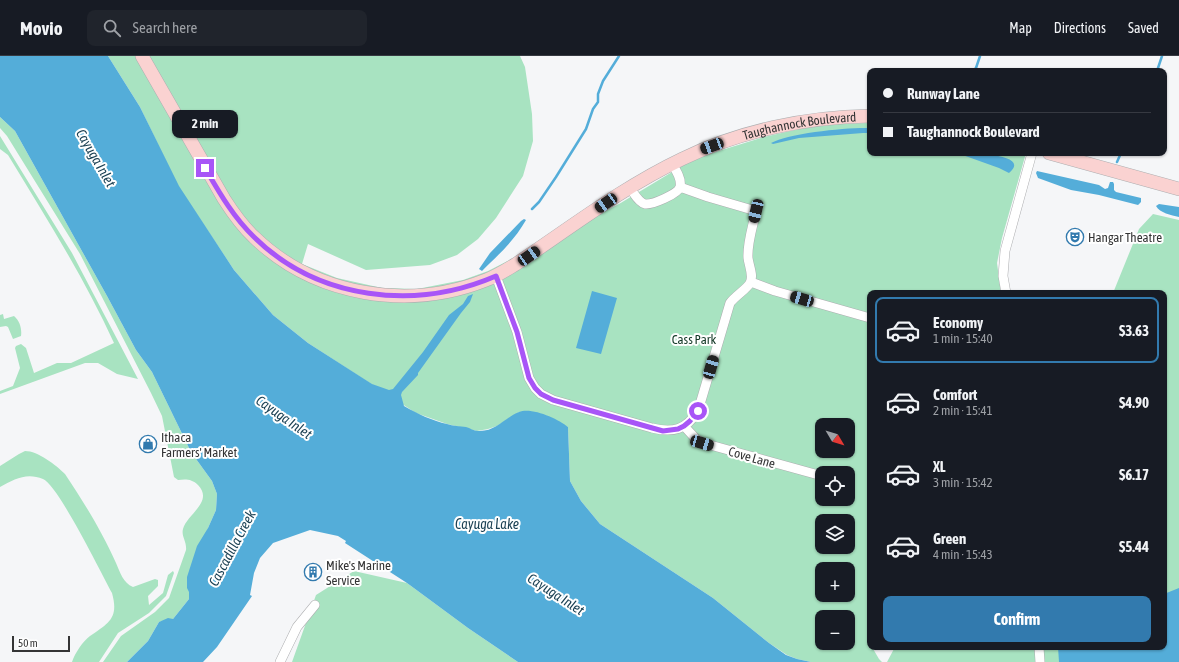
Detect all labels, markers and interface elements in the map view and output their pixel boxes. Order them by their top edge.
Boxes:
search box [87,10,367,46]
text: Movio [20,17,63,39]
icon: search [101,17,123,39]
text: Search here [133,19,197,36]
text: Map [1009,20,1032,36]
text: Directions [1054,20,1106,36]
text: Saved [1128,20,1159,36]
text: Runway Lane [907,85,980,102]
street label: Taughannock Boulevard [741,109,857,143]
callout: 2 min [172,110,238,138]
text: 2 min [192,116,218,131]
text: Taughannock Boulevard [907,123,1040,140]
water label: Cayuga Inlet [73,126,119,190]
car [699,136,725,156]
route end [196,159,214,177]
car [593,191,619,215]
car [747,198,765,224]
theatre icon: Hangar Theatre [1065,227,1085,247]
place label: Hangar Theatre [1088,230,1162,245]
car [516,244,542,268]
car [789,290,815,308]
icon: car [885,312,921,348]
text: Economy [933,314,983,331]
text: $3.63 [1119,322,1149,339]
text: 1 min · 15:40 [933,331,993,346]
park label: Cass Park [672,332,717,347]
car [702,354,720,380]
icon: car [885,384,921,420]
text: Comfort [933,386,977,403]
water label: Cayuga Inlet [253,392,315,442]
text: $4.90 [1119,394,1149,411]
route start [689,402,707,420]
text: 2 min · 15:41 [933,403,993,418]
north arrow [815,418,855,458]
map controls [815,418,855,650]
place label: Ithaca Farmers' Market [161,430,237,460]
shop icon: Ithaca Farmers' Market [138,434,158,454]
car [689,434,715,452]
street label: Cove Lane [727,444,777,471]
icon: car [885,456,921,492]
text: XL [933,458,946,475]
button: locate [815,466,855,506]
text: $6.17 [1119,466,1149,483]
text: 3 min · 15:42 [933,475,993,490]
water label: Cascadilla Creek [205,507,259,589]
button: layers [815,514,855,554]
water label: Cayuga Lake [455,516,519,532]
icon: car [885,528,921,564]
text: Green [933,530,966,547]
text: $5.44 [1119,538,1149,555]
text: 4 min · 15:43 [933,547,993,562]
place label: Mike's Marine Service [326,558,391,588]
building icon: Mike's Marine Service [303,562,323,582]
button: + [815,562,855,602]
water label: Cayuga Inlet [525,570,587,618]
button: Confirm [883,596,1151,642]
button: − [815,610,855,650]
scale bar [12,634,70,653]
text: 50 m [18,637,38,649]

